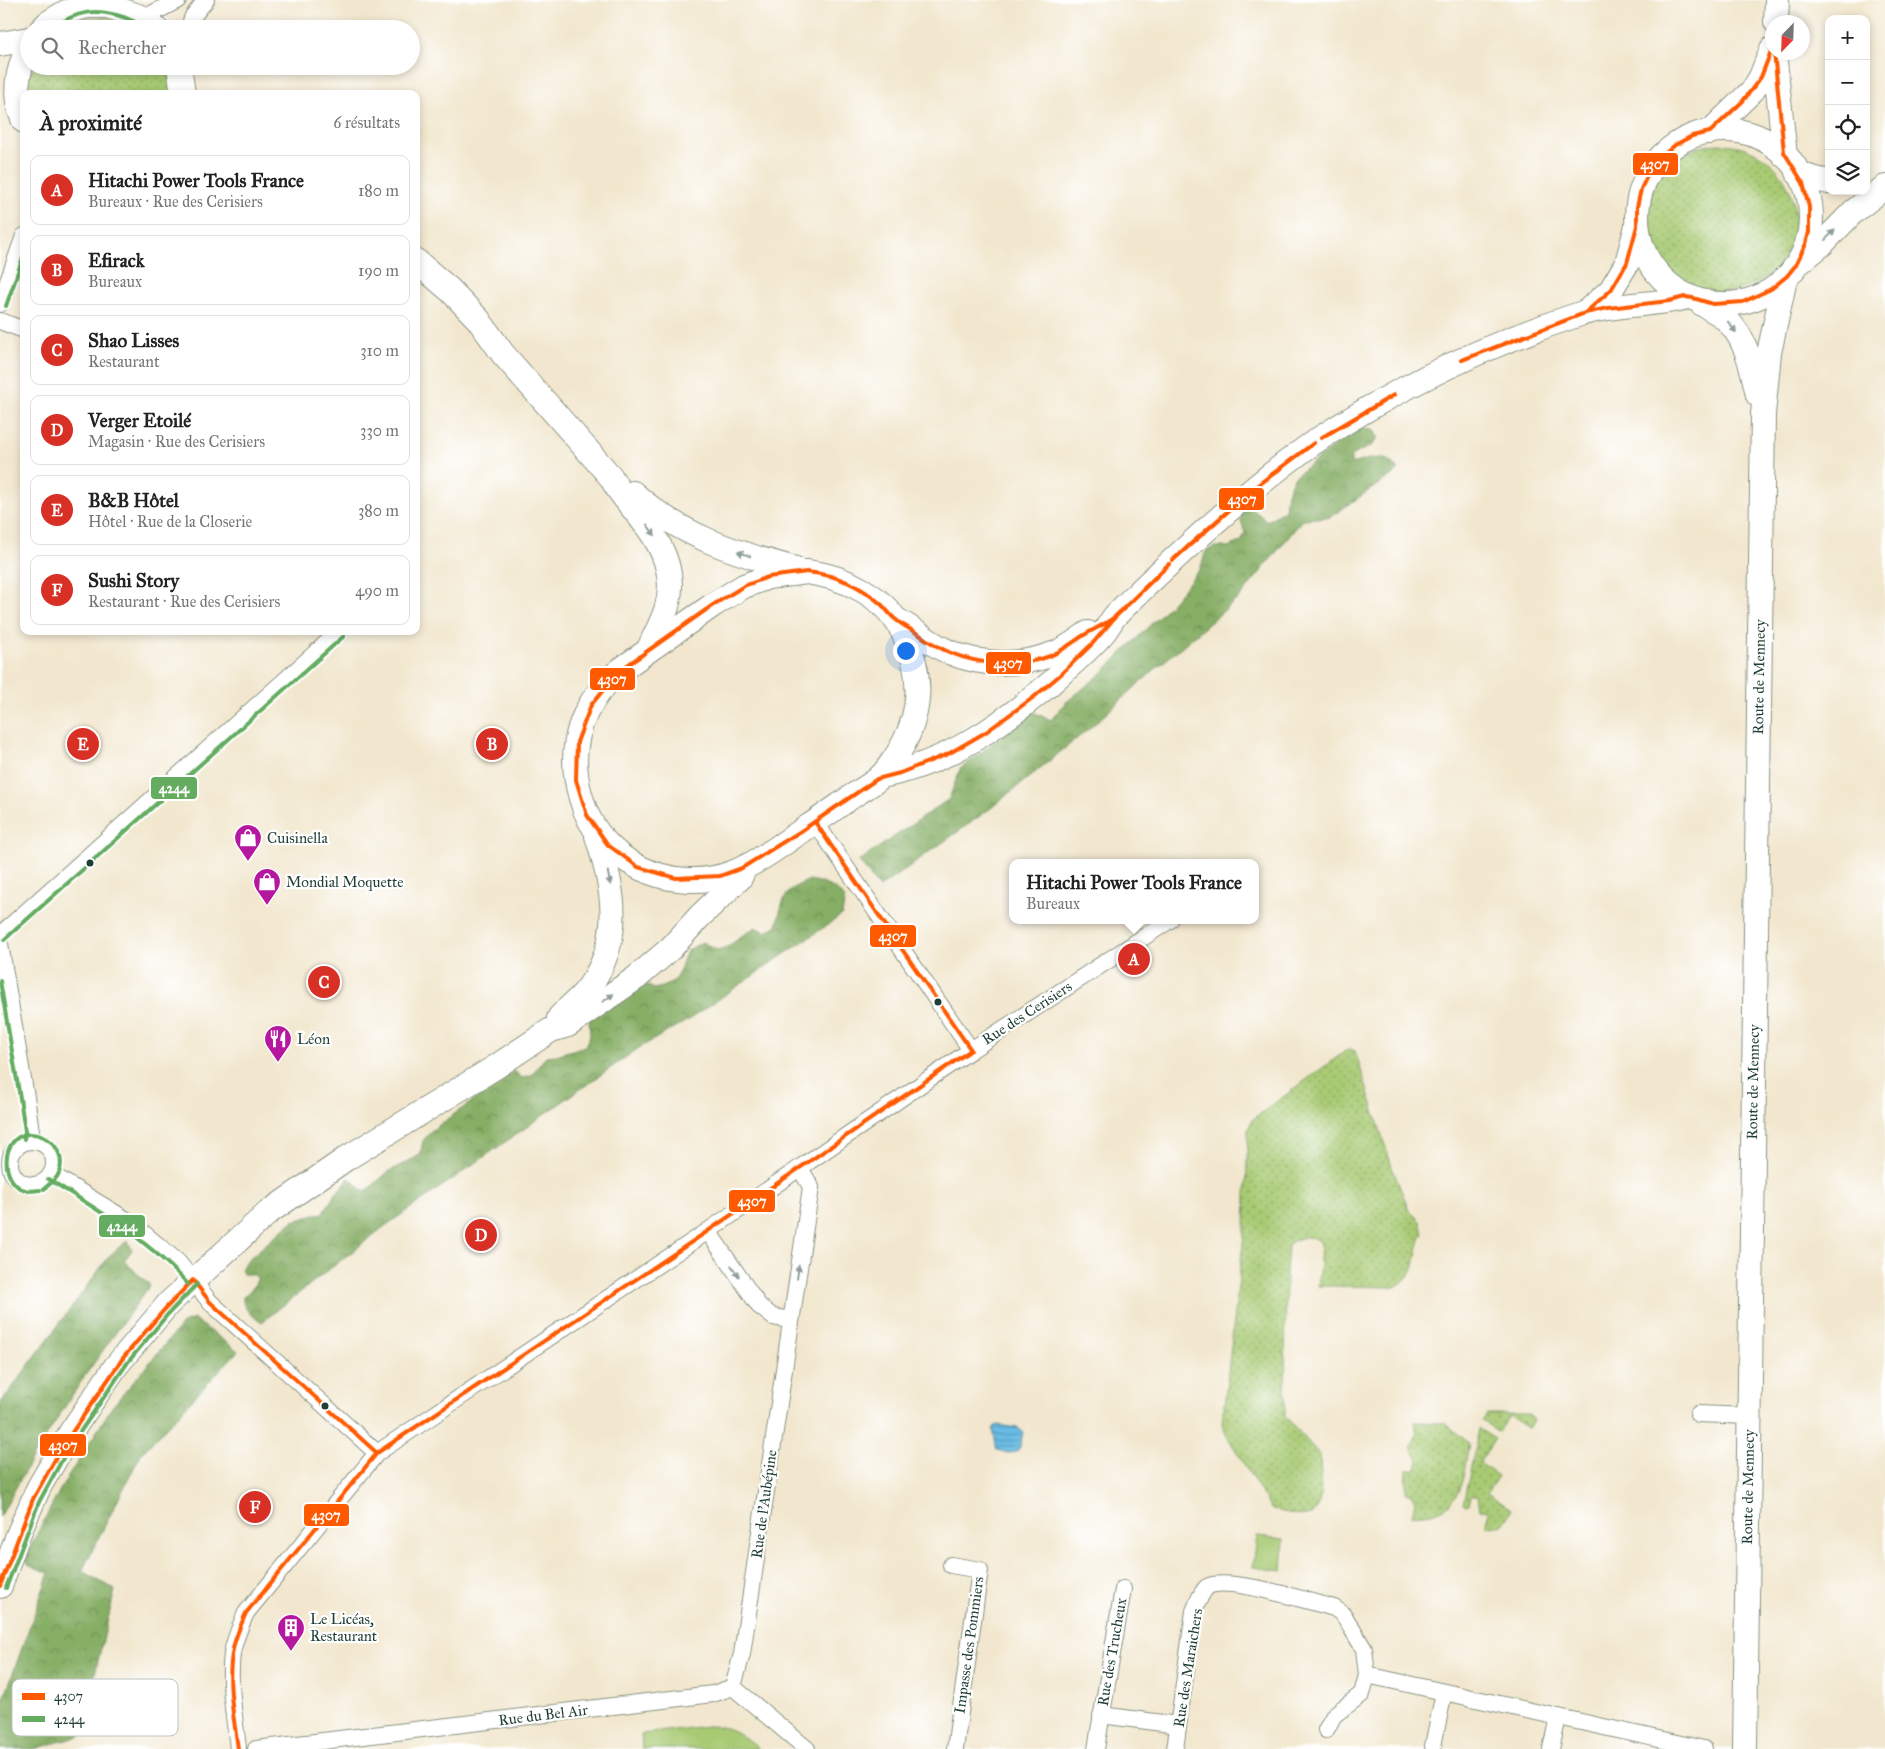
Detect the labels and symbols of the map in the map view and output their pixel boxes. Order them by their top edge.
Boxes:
north arrow [1765,15,1810,60]
line badge: 4307 [1632,152,1679,176]
text: 4307 [1640,156,1670,174]
one-way arrow [1824,229,1836,241]
one-way arrow [1726,321,1737,334]
line badge: 4307 [1218,487,1265,511]
text: 4307 [1227,491,1257,509]
one-way arrow [645,523,656,536]
one-way arrow [736,550,751,557]
street label: Route de Mennecy [1749,618,1769,735]
your location [893,638,919,664]
line badge: 4307 [985,651,1032,675]
text: 4307 [993,655,1023,673]
line badge: 4307 [589,667,636,691]
text: 4307 [597,671,627,689]
pin: E [67,725,99,763]
pin: B [476,725,508,763]
line badge: 4244 [150,776,198,800]
text: 4244 [159,780,190,798]
shop icon: Cuisinella [233,823,263,862]
place label: Cuisinella [267,829,328,847]
unlabelled marker [85,858,95,868]
shop icon: Mondial Moquette [252,867,282,906]
one-way arrow [606,871,614,887]
place label: Mondial Moquette [286,873,404,892]
line badge: 4307 [869,924,917,948]
text: 4307 [878,928,908,946]
pin: A [1118,940,1150,978]
pin: C [308,963,340,1001]
street label: Rue des Cerisiers [979,977,1075,1049]
one-way arrow [602,993,615,1003]
unlabelled marker [933,997,943,1007]
street label: Route de Mennecy [1743,1023,1763,1140]
restaurant icon: Léon [263,1024,293,1063]
place label: Léon [297,1030,330,1048]
line badge: 4307 [728,1189,776,1213]
text: 4307 [737,1193,767,1211]
line badge: 4244 [98,1214,146,1238]
pin: D [465,1216,497,1254]
text: 4244 [107,1218,138,1236]
one-way arrow [730,1264,740,1278]
one-way arrow [795,1264,803,1280]
unlabelled marker [320,1401,330,1411]
street label: Route de Mennecy [1738,1428,1758,1545]
line badge: 4307 [39,1433,87,1457]
text: 4307 [48,1437,78,1455]
street label: Rue de l'Aubépine [747,1449,781,1559]
pin: F [239,1488,271,1526]
line badge: 4307 [303,1503,350,1527]
text: 4307 [311,1507,341,1525]
street label: Impasse des Pommiers [950,1575,988,1715]
street label: Rue des Trucheux [1094,1596,1130,1707]
street label: Rue des Maraichers [1170,1607,1206,1729]
place label: Le Licéas, Restaurant [310,1610,378,1645]
building icon: Le Licéas, Restaurant [276,1613,306,1652]
legend [12,1679,178,1736]
text: 4307 [54,1688,83,1705]
street label: Rue du Bel Air [497,1701,589,1729]
text: 4244 [54,1711,86,1728]

